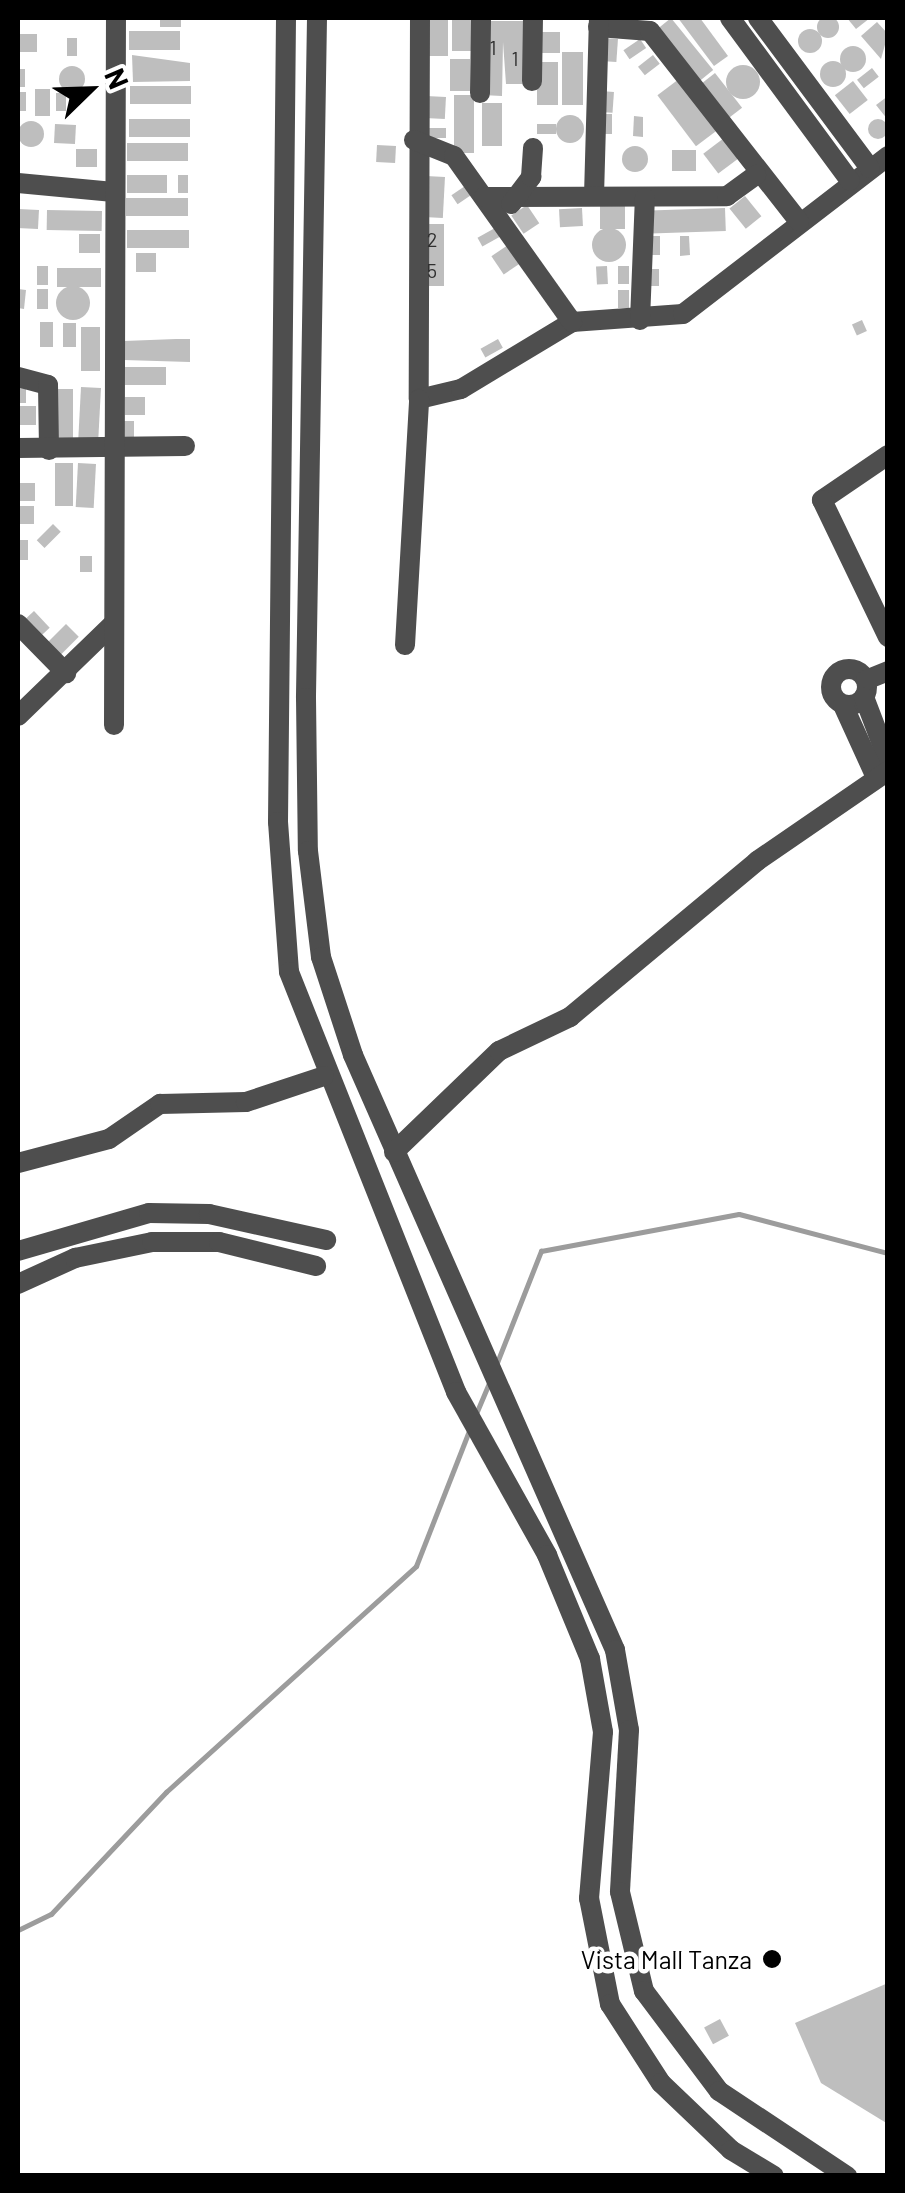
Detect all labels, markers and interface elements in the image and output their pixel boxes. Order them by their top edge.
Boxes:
house number: 1 [490,35,496,59]
north arrow [40,40,140,140]
house number: 1 [512,46,518,70]
text: N [98,63,137,93]
house number: 2 [427,227,437,251]
house number: 5 [427,258,437,282]
place label: Vista Mall Tanza [581,1944,752,1974]
marker: Vista Mall Tanza [761,1948,783,1970]

